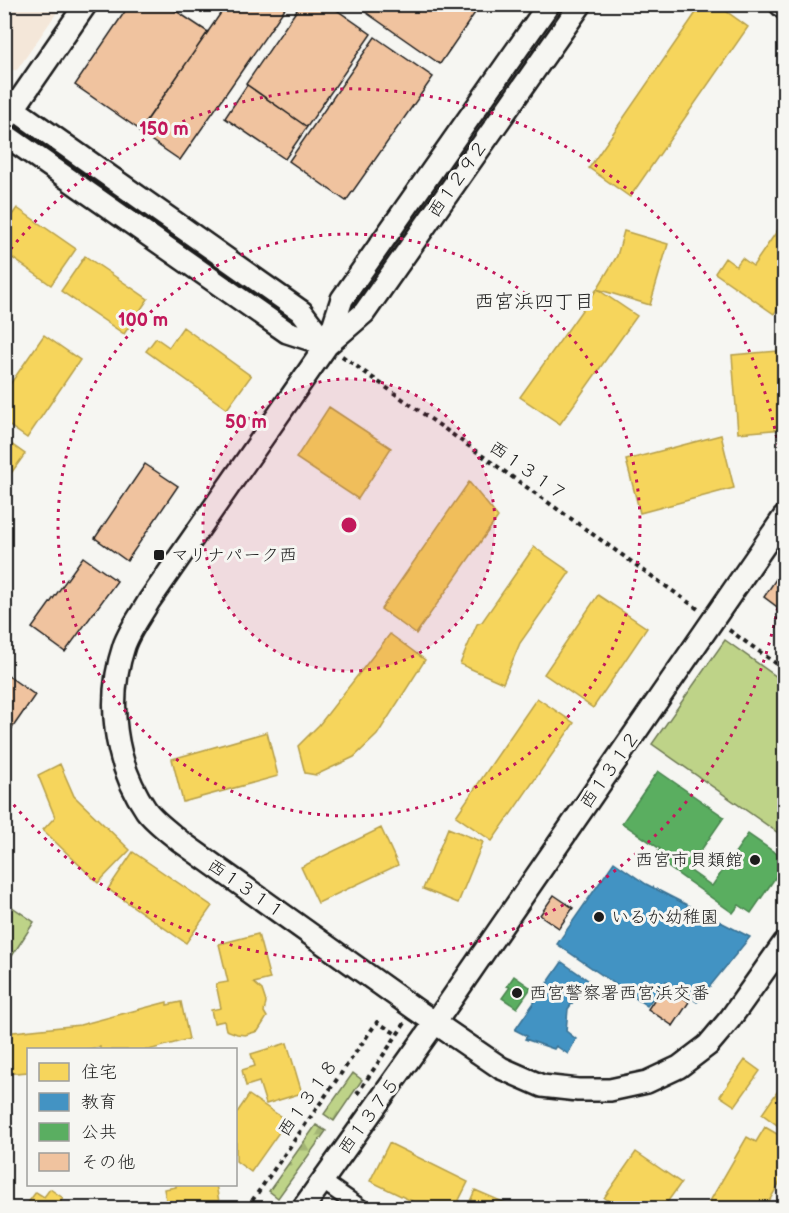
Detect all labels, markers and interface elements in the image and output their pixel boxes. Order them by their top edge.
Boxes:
text: 150 m [139,119,189,140]
street label: 西１２９２ [424,136,492,222]
district label: 西宮浜四丁目 [474,290,594,314]
text: 100 m [118,310,168,331]
text: 50 m [225,412,267,433]
street label: 西１３１７ [485,437,571,505]
centre of rings [339,515,359,535]
place label: マリナパーク西 [171,545,297,566]
marker: マリナパーク西 [152,548,166,562]
street label: 西１３１２ [576,727,644,813]
place label: 西宮市貝類館 [635,850,743,871]
marker: 西宮市貝類館 [748,853,762,867]
street label: 西１３１１ [203,855,289,923]
place label: いるか幼稚園 [611,907,719,928]
marker: いるか幼稚園 [592,910,606,924]
place label: 西宮警察署西宮浜交番 [529,983,709,1004]
marker: 西宮警察署西宮浜交番 [510,986,524,1000]
legend [27,1048,237,1186]
street label: 西１３１８ [274,1055,342,1141]
text: 住宅 [81,1062,117,1083]
street label: 西１３７５ [334,1073,404,1159]
text: 教育 [81,1092,117,1113]
text: 公共 [81,1122,117,1143]
text: その他 [81,1152,135,1173]

